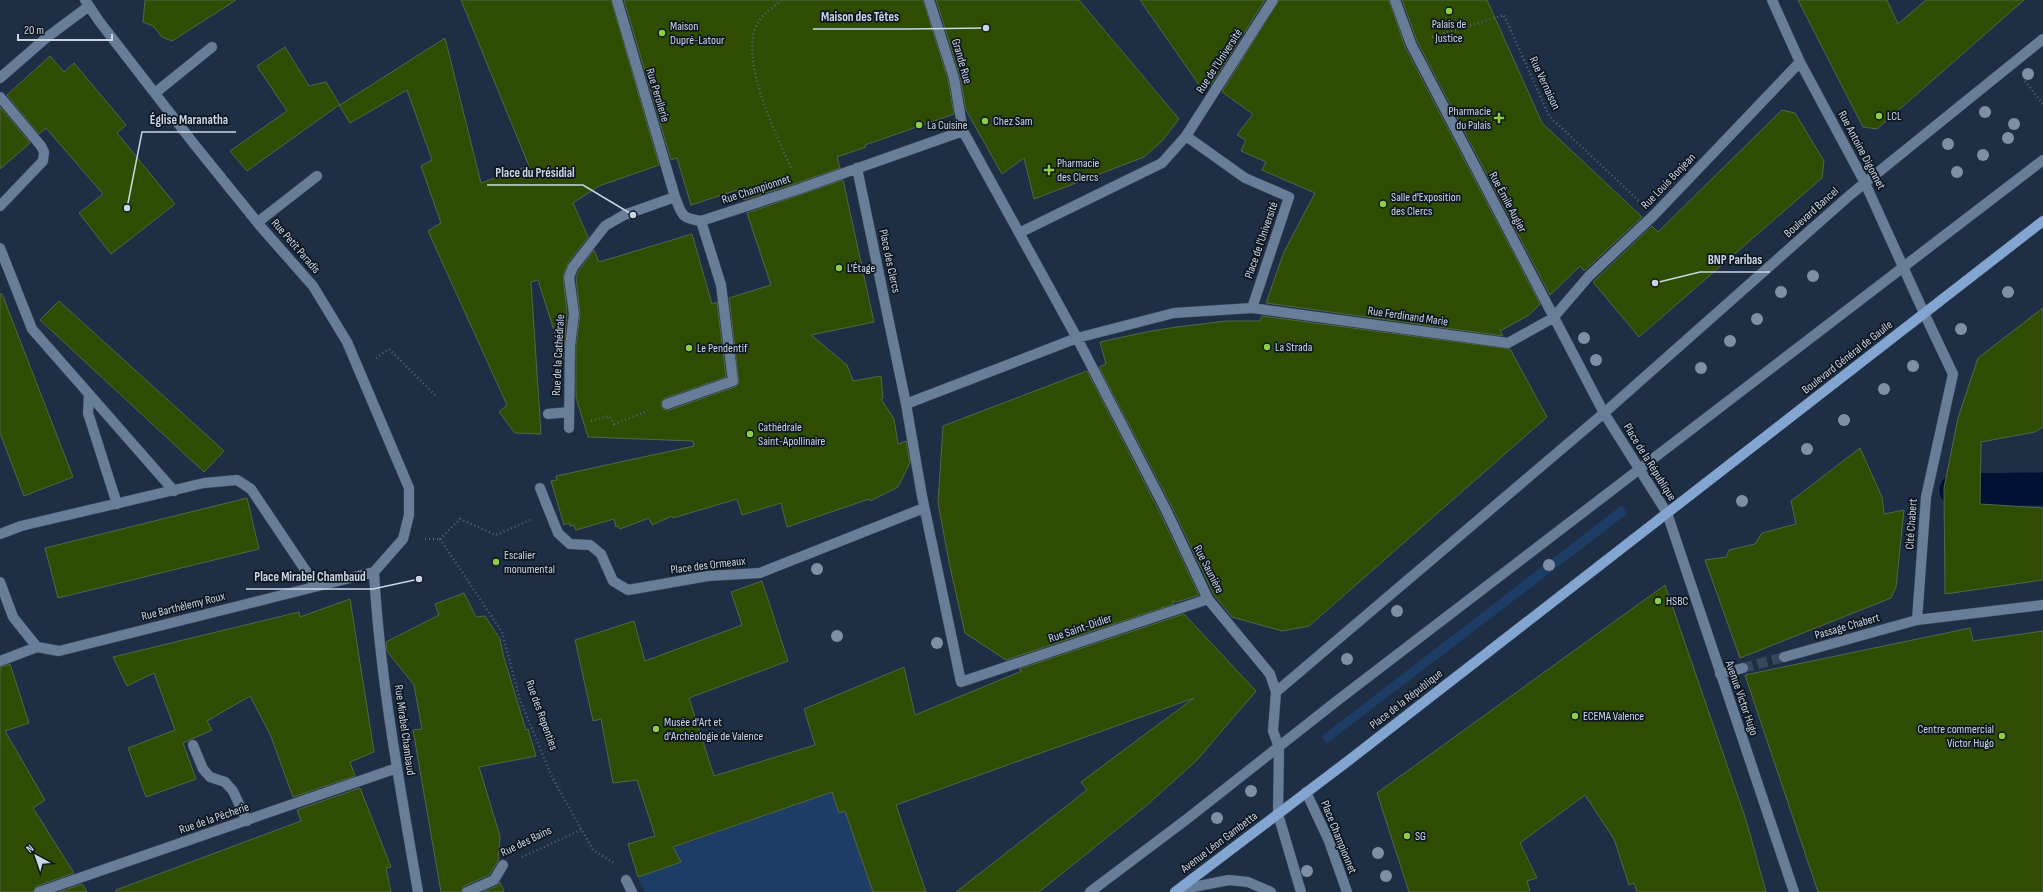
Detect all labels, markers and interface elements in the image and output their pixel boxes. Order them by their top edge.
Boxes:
callout: Maison des Têtes [813,4,907,29]
marker: Palais de Justice [1444,6,1454,16]
text: Maison des Têtes [821,9,899,25]
scale bar [18,16,112,42]
place label: Palais de Justice [1432,17,1467,46]
place label: Maison Dupré-Latour [670,19,725,48]
text: 20 m [24,23,44,38]
street label: Rue de l'Université [1193,26,1246,96]
marker: Maison Dupré-Latour [657,28,667,38]
street label: Grande Rue [948,37,975,86]
street label: Rue Vernaison [1526,54,1563,112]
street label: Rue Perollerie [642,67,673,124]
place label: Pharmacie du Palais [1449,104,1491,133]
callout: Église Maranatha [142,107,236,132]
street label: Rue Antoine Digonnet [1834,108,1889,193]
place label: LCL [1887,109,1902,124]
marker: LCL [1874,111,1884,121]
text: Église Maranatha [150,112,228,128]
marker: Pharmacie du Palais [1494,113,1504,123]
place label: Chez Sam [993,114,1033,129]
marker: Chez Sam [980,116,990,126]
place label: La Cuisine [927,118,968,133]
marker: La Cuisine [914,120,924,130]
street label: Rue Louis Bonjean [1638,150,1699,213]
place label: Pharmacie des Clercs [1057,156,1100,185]
callout: Place du Présidial [487,160,583,185]
text: Place du Présidial [495,165,575,181]
marker: Pharmacie des Clercs [1044,165,1054,175]
street label: Rue Émile Augier [1485,169,1530,236]
street label: Rue Championnet [720,171,793,208]
street label: Boulevard Bancel [1781,184,1842,241]
place label: Salle d'Exposition des Clercs [1391,190,1461,219]
marker: Salle d'Exposition des Clercs [1378,199,1388,209]
street label: Place de l'Université [1241,200,1282,280]
street label: Rue Petit Paradis [268,216,323,277]
street label: Place des Clercs [875,228,904,294]
callout: BNP Paribas [1700,247,1770,272]
text: BNP Paribas [1708,252,1762,268]
place label: L'Étage [847,261,876,276]
marker: L'Étage [834,263,844,273]
street label: Rue Ferdinand Marie [1367,303,1449,330]
street label: Rue de la Cathédrale [549,314,568,396]
street label: Boulevard Général de Gaulle [1799,317,1896,397]
place label: La Strada [1275,340,1313,355]
place label: Le Pendentif [697,341,748,356]
marker: La Strada [1262,342,1272,352]
marker: Le Pendentif [684,343,694,353]
place label: Cathédrale Saint-Apollinaire [758,420,826,449]
street label: Place de la République [1620,421,1680,504]
marker: Cathédrale Saint-Apollinaire [745,429,755,439]
street label: Cité Chabert [1902,498,1921,550]
street label: Rue Saunière [1190,543,1227,596]
place label: Escalier monumental [504,548,555,577]
street label: Place des Ormeaux [670,553,747,578]
marker: Escalier monumental [491,557,501,567]
callout: Place Mirabel Chambaud [246,564,373,589]
text: Place Mirabel Chambaud [254,569,366,585]
street label: Rue Barthélemy Roux [140,589,227,624]
place label: HSBC [1666,594,1689,609]
marker: HSBC [1653,596,1663,606]
street label: Rue Saint-Didier [1046,610,1114,646]
street label: Passage Chabert [1813,610,1882,643]
street label: Avenue Victor Hugo [1721,658,1761,738]
street label: Place de la République [1367,666,1446,733]
street label: Rue des Repenties [522,678,561,752]
street label: Rue Mirabel Chambaud [391,684,418,776]
place label: ECEMA Valence [1583,709,1644,724]
marker: ECEMA Valence [1570,711,1580,721]
place label: Musée d'Art et d'Archéologie de Valence [664,715,764,744]
place label: Centre commercial Victor Hugo [1917,722,1994,751]
marker: Musée d'Art et d'Archéologie de Valence [651,724,661,734]
marker: Centre commercial Victor Hugo [1997,731,2007,741]
street label: Place Championnet [1317,798,1360,876]
street label: Rue de la Pêcherie [177,799,251,837]
street label: Avenue Léon Gambetta [1177,808,1261,877]
street label: Rue des Bains [498,823,554,860]
place label: SG [1415,829,1426,844]
marker: SG [1402,831,1412,841]
north arrow [16,836,56,876]
text: N [23,842,36,856]

